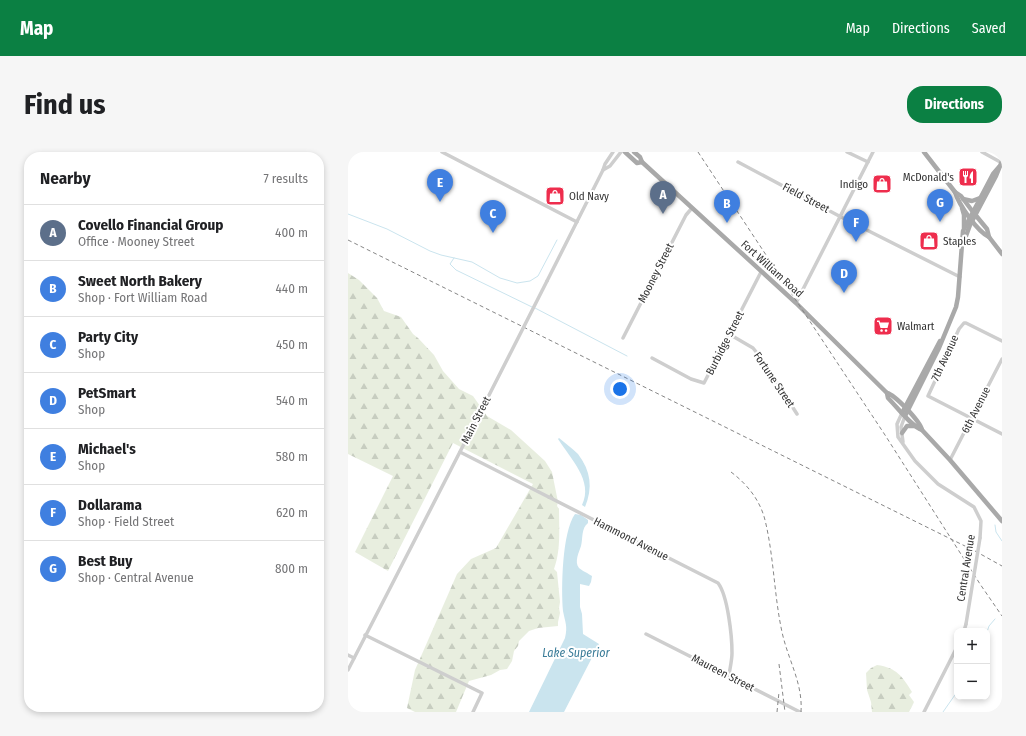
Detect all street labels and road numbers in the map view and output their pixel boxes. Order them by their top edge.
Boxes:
street label: Field Street [780,180,832,216]
street label: Fort William Road [738,238,806,300]
street label: Mooney Street [635,241,677,305]
street label: Burbidge Street [703,308,747,377]
street label: 7th Avenue [929,333,961,383]
street label: Fortune Street [751,350,798,411]
street label: 6th Avenue [959,385,993,435]
street label: Main Street [459,394,494,446]
street label: Hammond Avenue [591,515,671,563]
street label: Central Avenue [954,534,978,602]
street label: Maureen Street [689,652,757,695]

